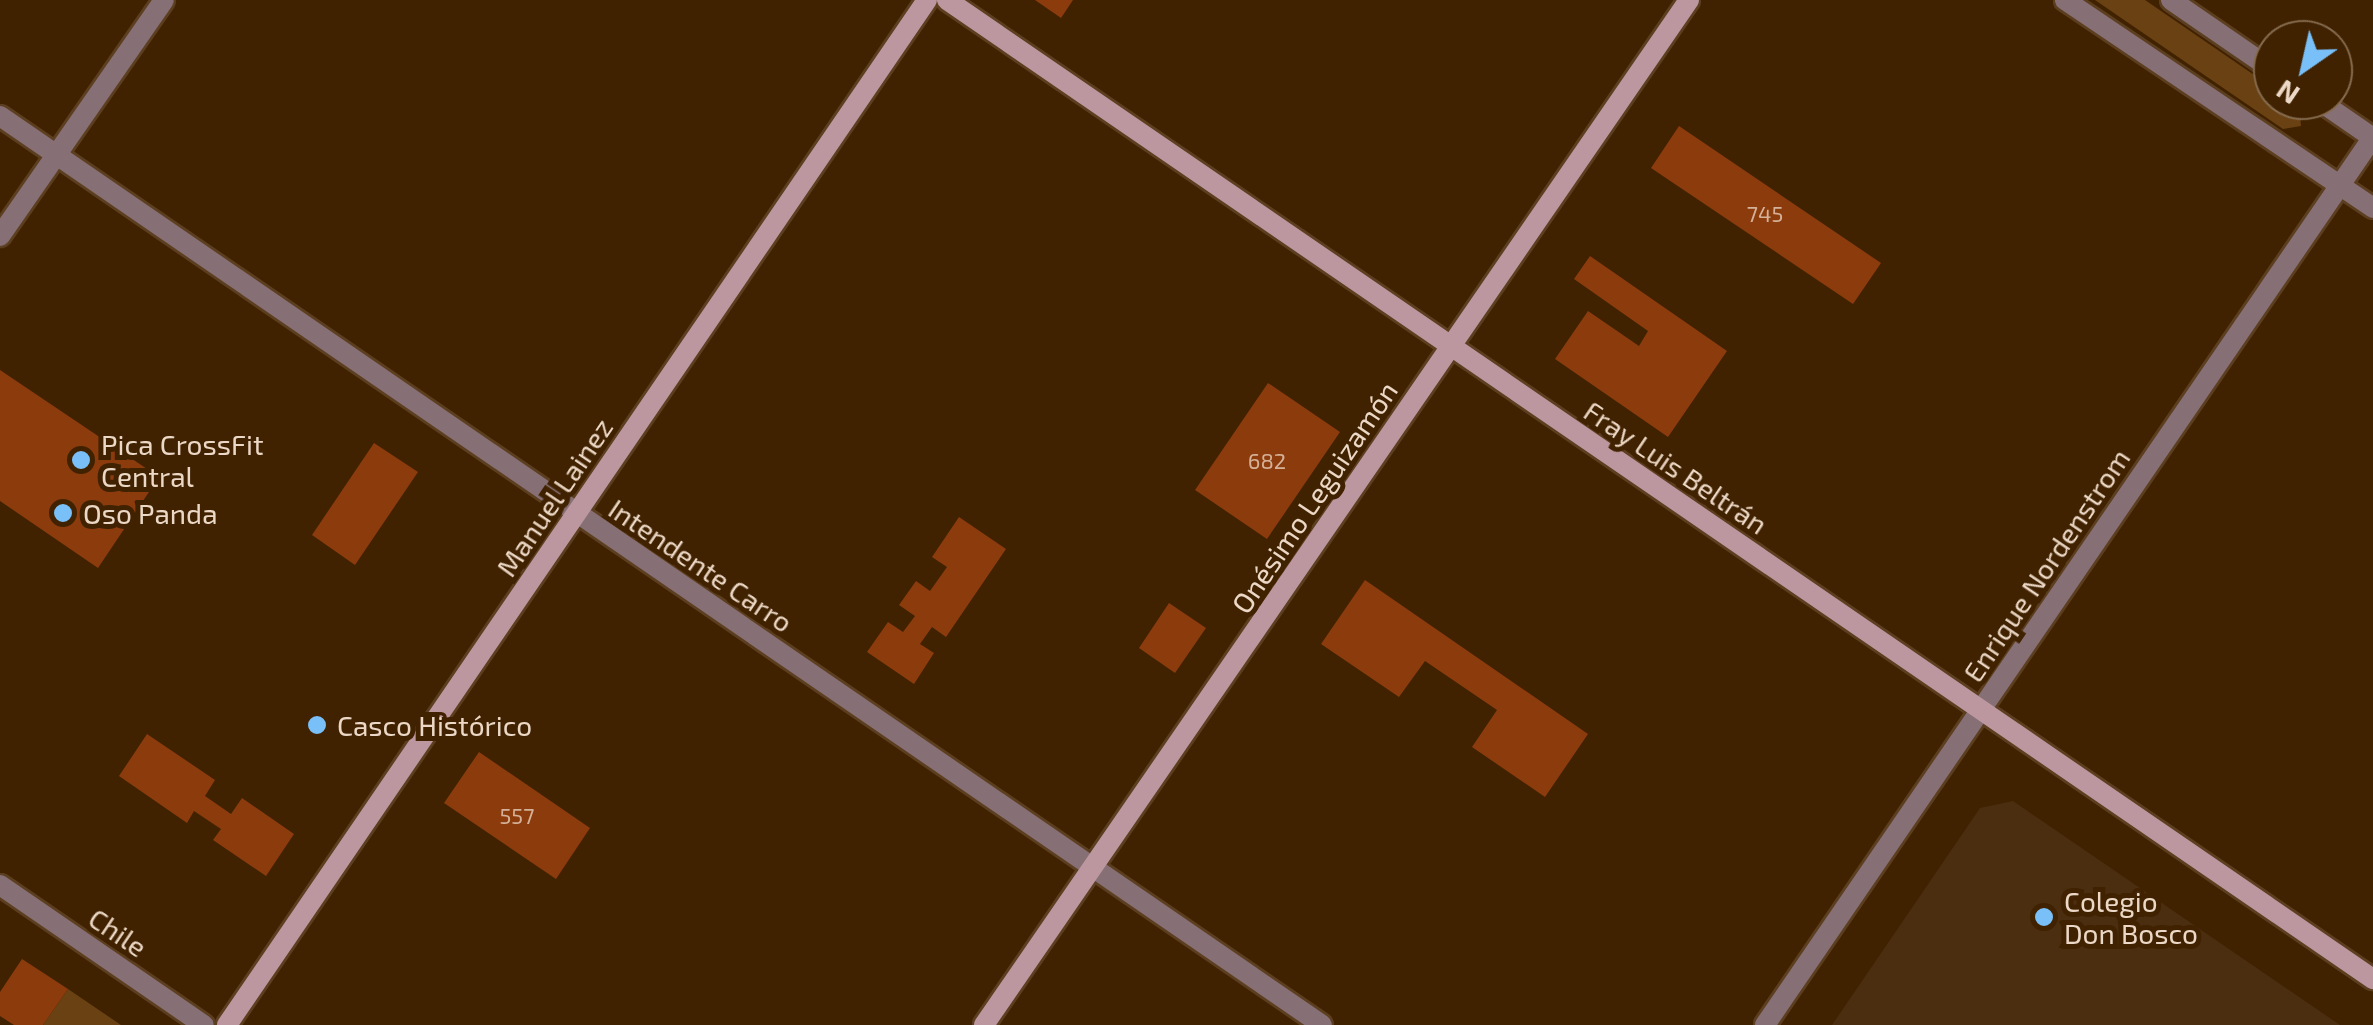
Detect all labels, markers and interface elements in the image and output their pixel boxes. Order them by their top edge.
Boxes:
north arrow [2253,20,2353,120]
text: N [2269,73,2305,113]
house number: 745 [1747,201,1783,227]
street label: Onésimo Leguizamón [1224,375,1404,619]
street label: Fray Luis Beltrán [1578,393,1774,541]
street label: Manuel Lainez [489,411,619,583]
place label: Pica CrossFit Central [101,427,264,493]
street label: Enrique Nordenstrom [1956,442,2136,688]
house number: 682 [1248,448,1286,474]
marker: Pica CrossFit Central [70,449,92,471]
street label: Intendente Carro [603,491,799,639]
place label: Oso Panda [83,496,218,530]
marker: Oso Panda [52,502,74,524]
place label: Casco Histórico [337,708,532,742]
marker: Casco Histórico [306,714,328,736]
house number: 557 [500,803,534,829]
place label: Colegio Don Bosco [2064,884,2198,950]
street label: Chile [83,901,153,963]
marker: Colegio Don Bosco [2033,906,2055,928]

